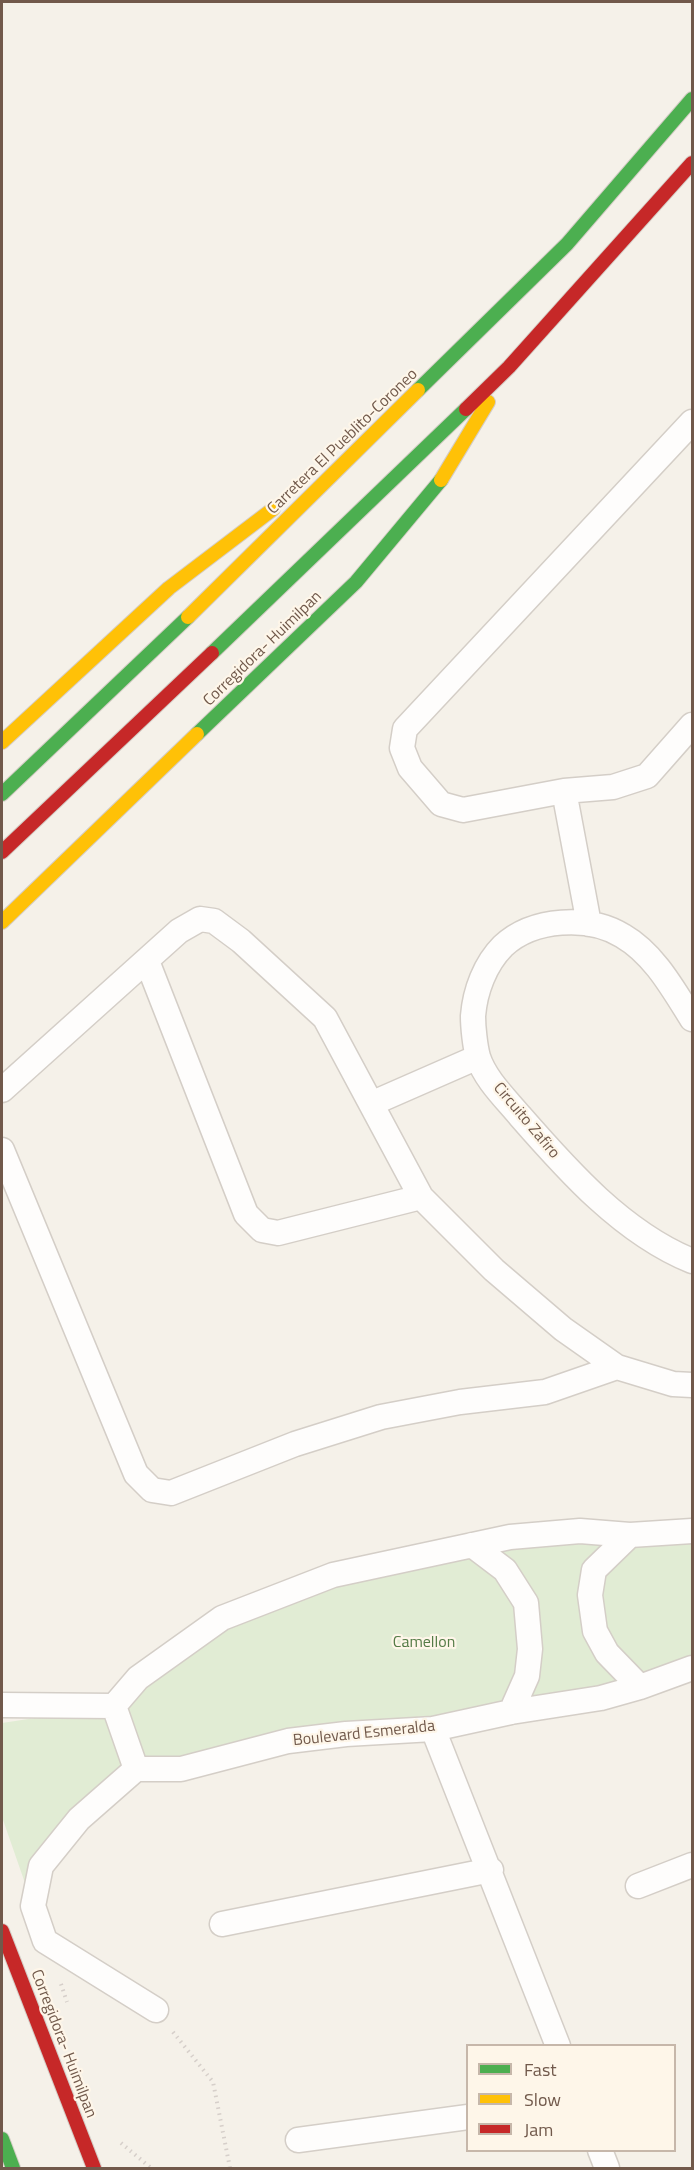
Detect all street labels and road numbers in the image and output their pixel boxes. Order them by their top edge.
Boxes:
street label: Carretera El Pueblito-Coroneo [264,365,422,519]
street label: Corregidora- Huimilpan [200,588,326,710]
street label: Circuito Zafiro [489,1079,563,1163]
street label: Boulevard Esmeralda [292,1717,436,1751]
street label: Corregidora- Huimilpan [26,1967,100,2121]

